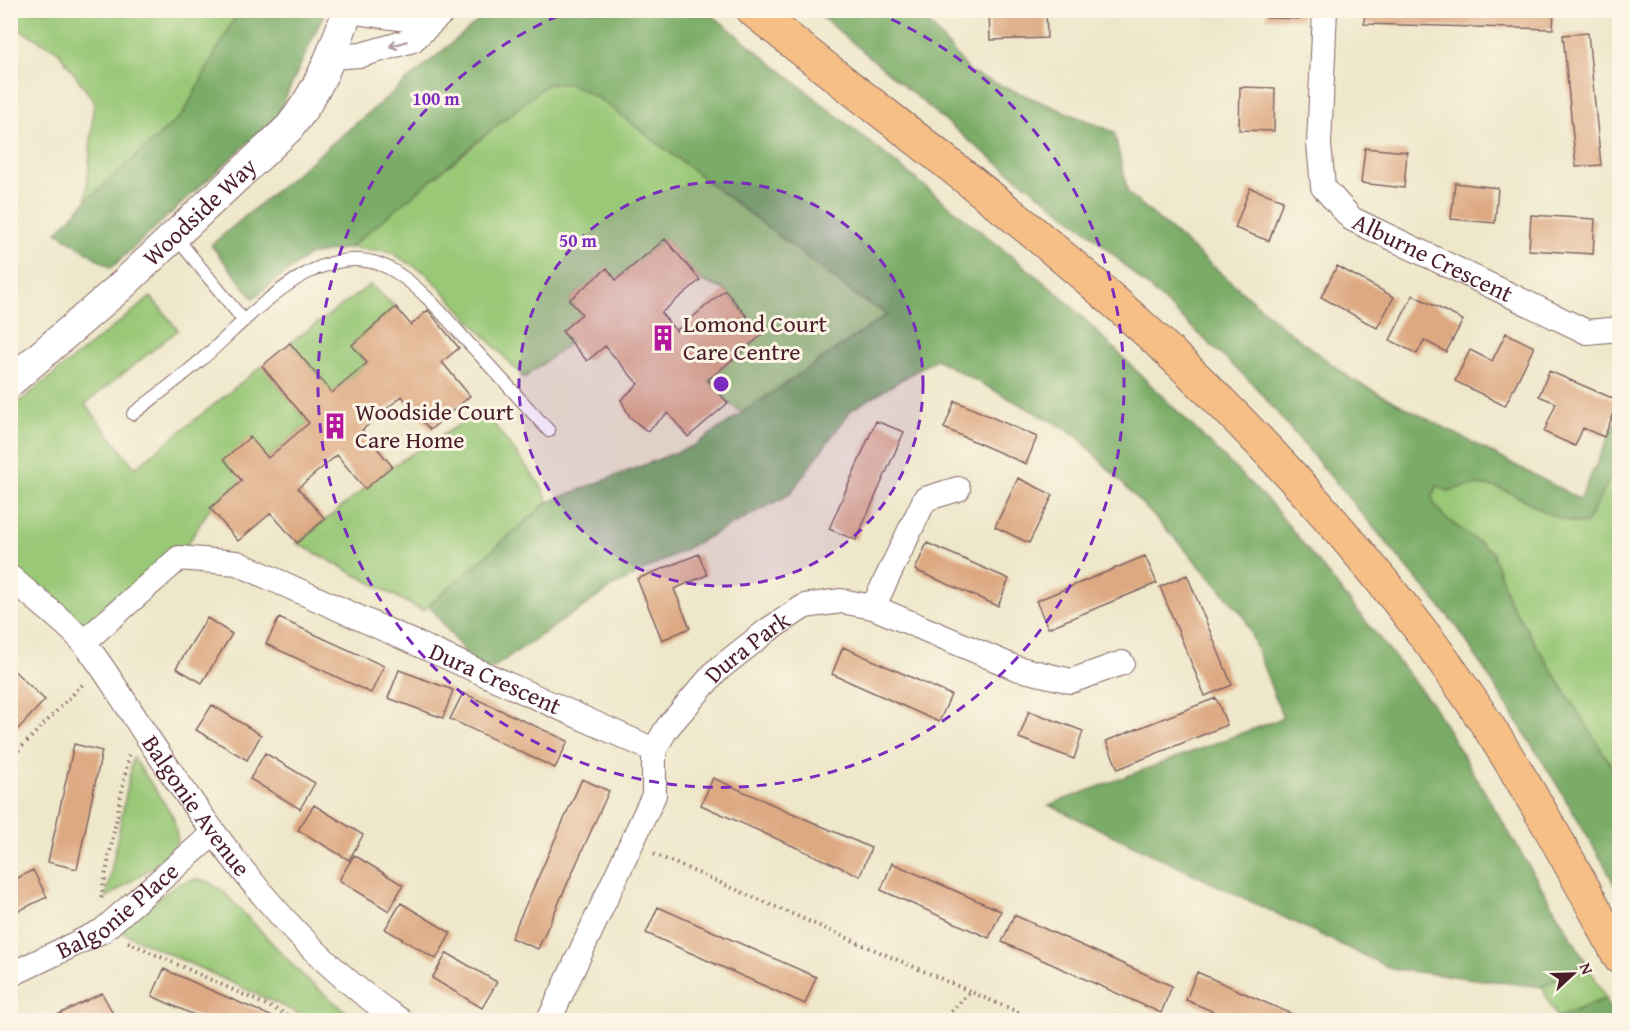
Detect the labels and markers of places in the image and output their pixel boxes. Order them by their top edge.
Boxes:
place label: Lomond Court Care Centre [683,306,828,369]
building icon: Lomond Court Care Centre [648,323,678,353]
centre of rings [711,374,731,394]
place label: Woodside Court Care Home [355,394,515,457]
building icon: Woodside Court Care Home [320,411,350,441]

